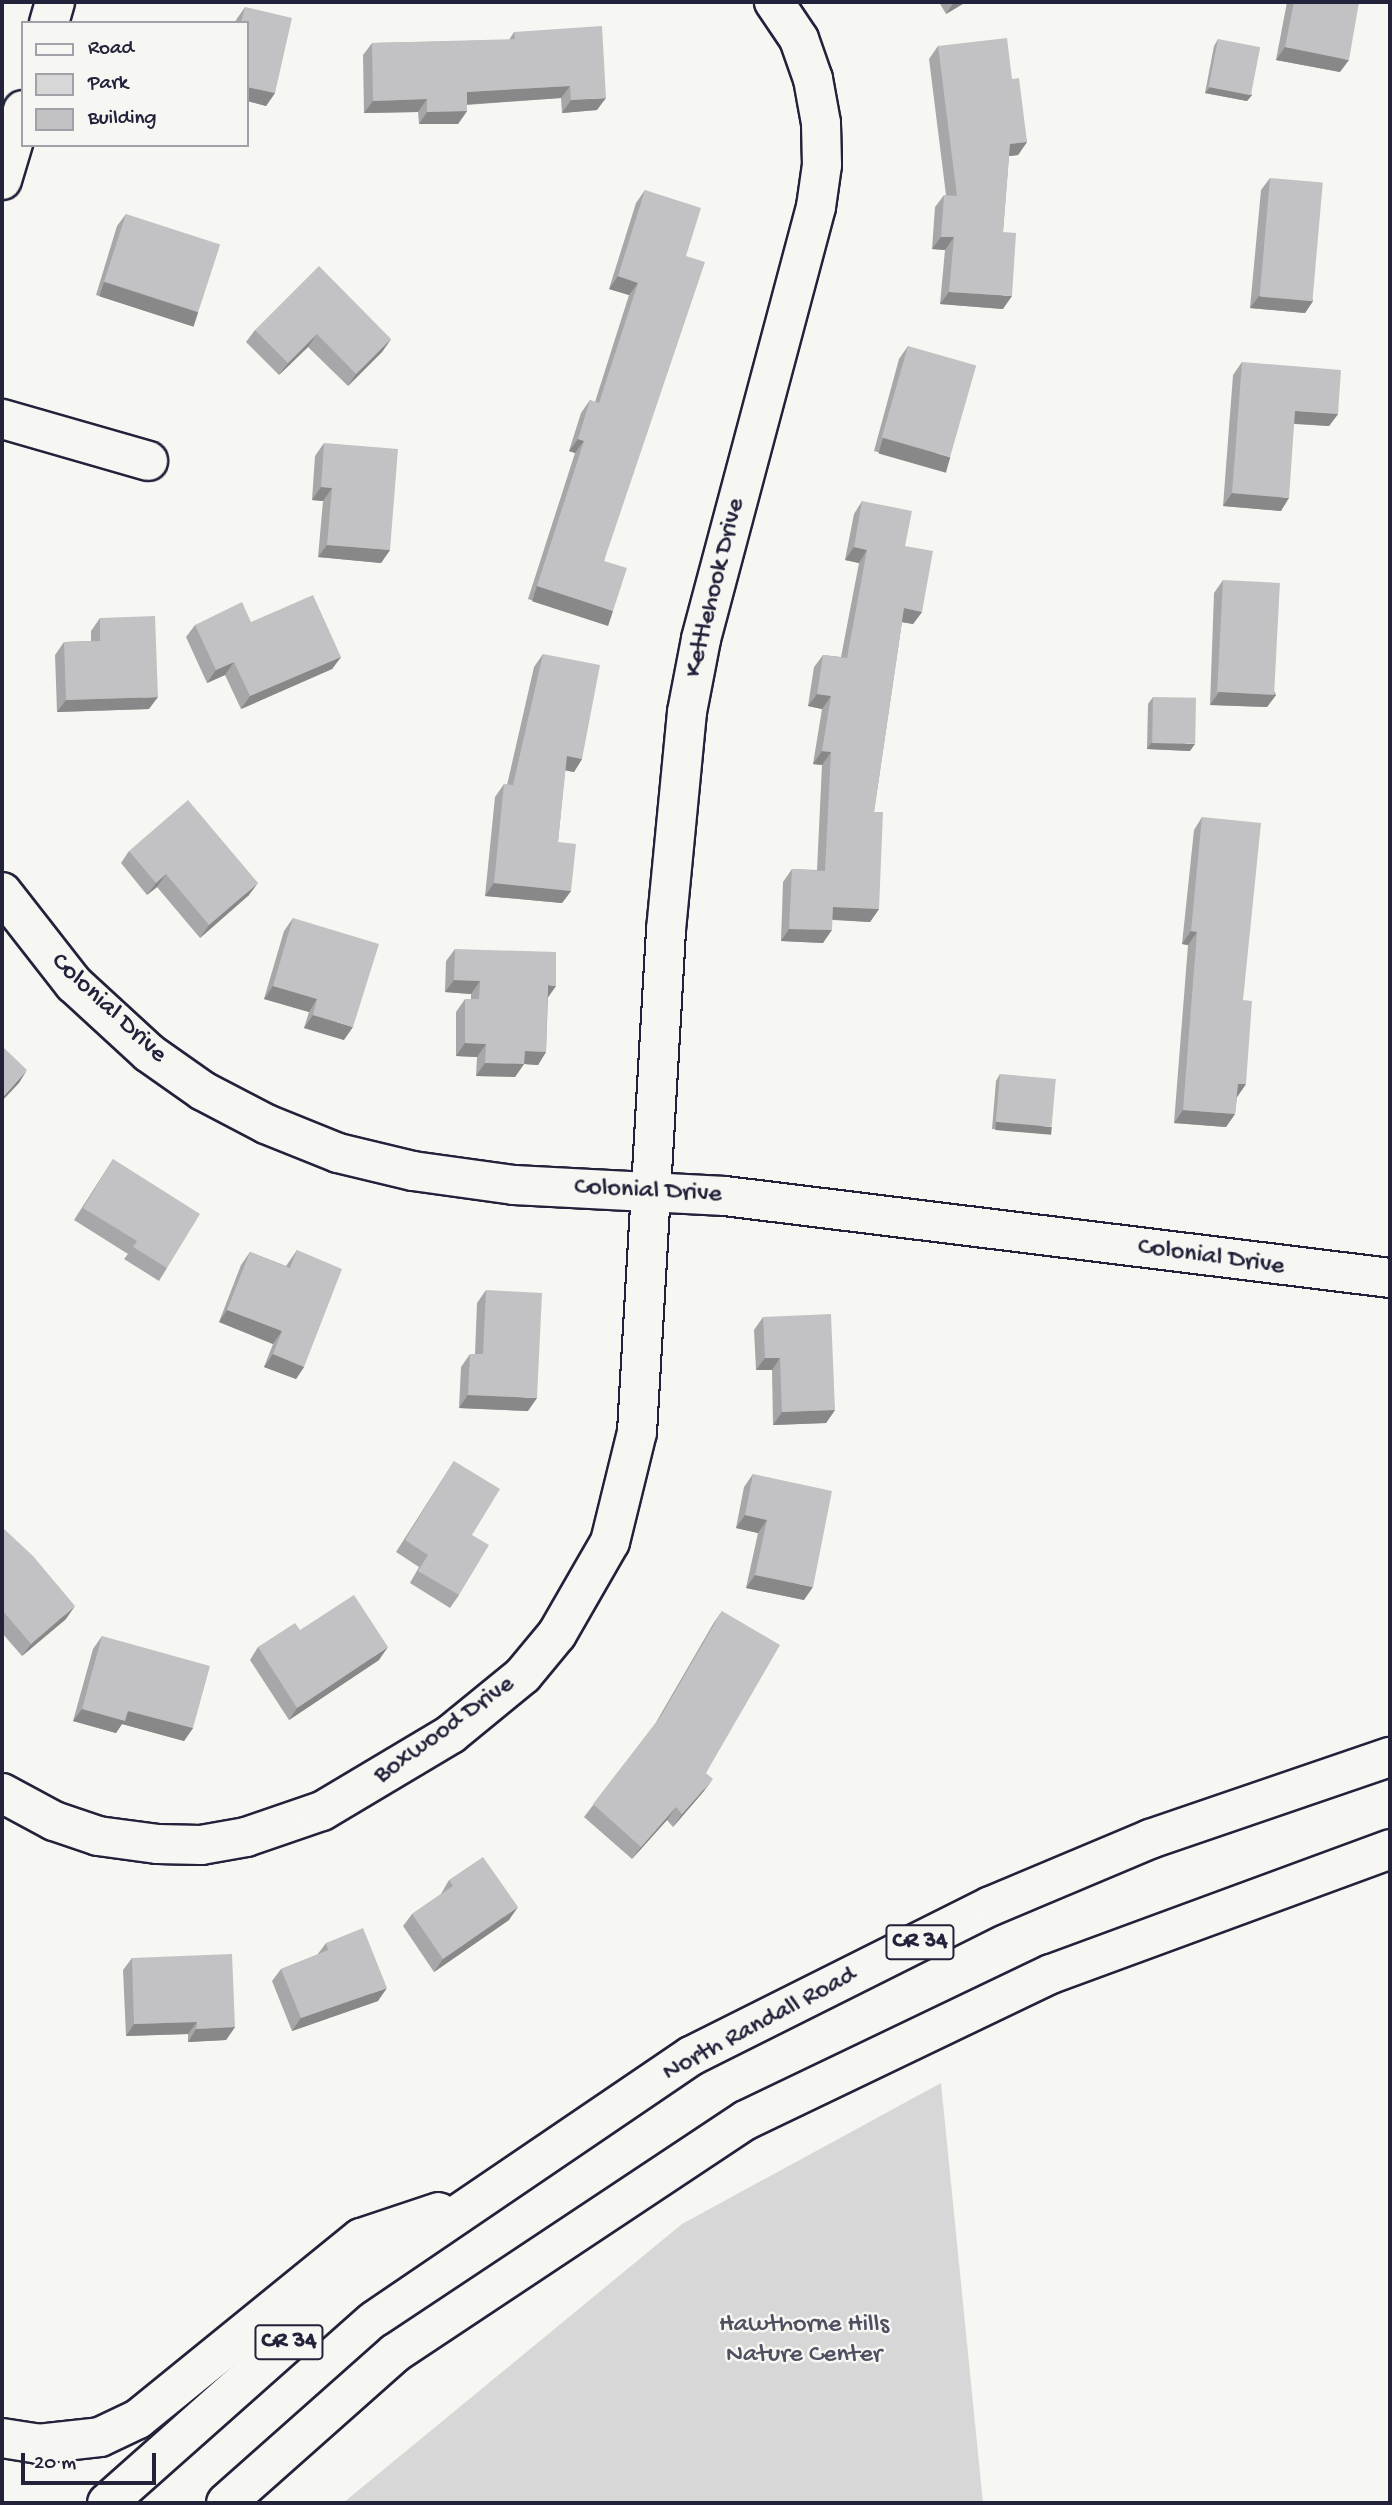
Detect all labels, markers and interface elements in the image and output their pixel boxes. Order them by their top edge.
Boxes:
legend [21,21,248,147]
text: Road [88,37,134,62]
text: Park [88,72,128,97]
text: Building [88,107,157,132]
street label: Kettlehook Drive [679,495,753,681]
street label: Colonial Drive [43,947,173,1071]
street label: Colonial Drive [573,1173,723,1211]
street label: Colonial Drive [1136,1232,1286,1284]
street label: Boxwood Drive [369,1670,521,1792]
road number: CR 34 [885,1922,955,1963]
street label: North Randall Road [658,1961,862,2089]
park label: Hawthorne Hills Nature Center [719,2310,889,2372]
road number: CR 34 [254,2322,324,2362]
scale bar [24,2438,159,2482]
text: 20 m [34,2452,76,2477]

